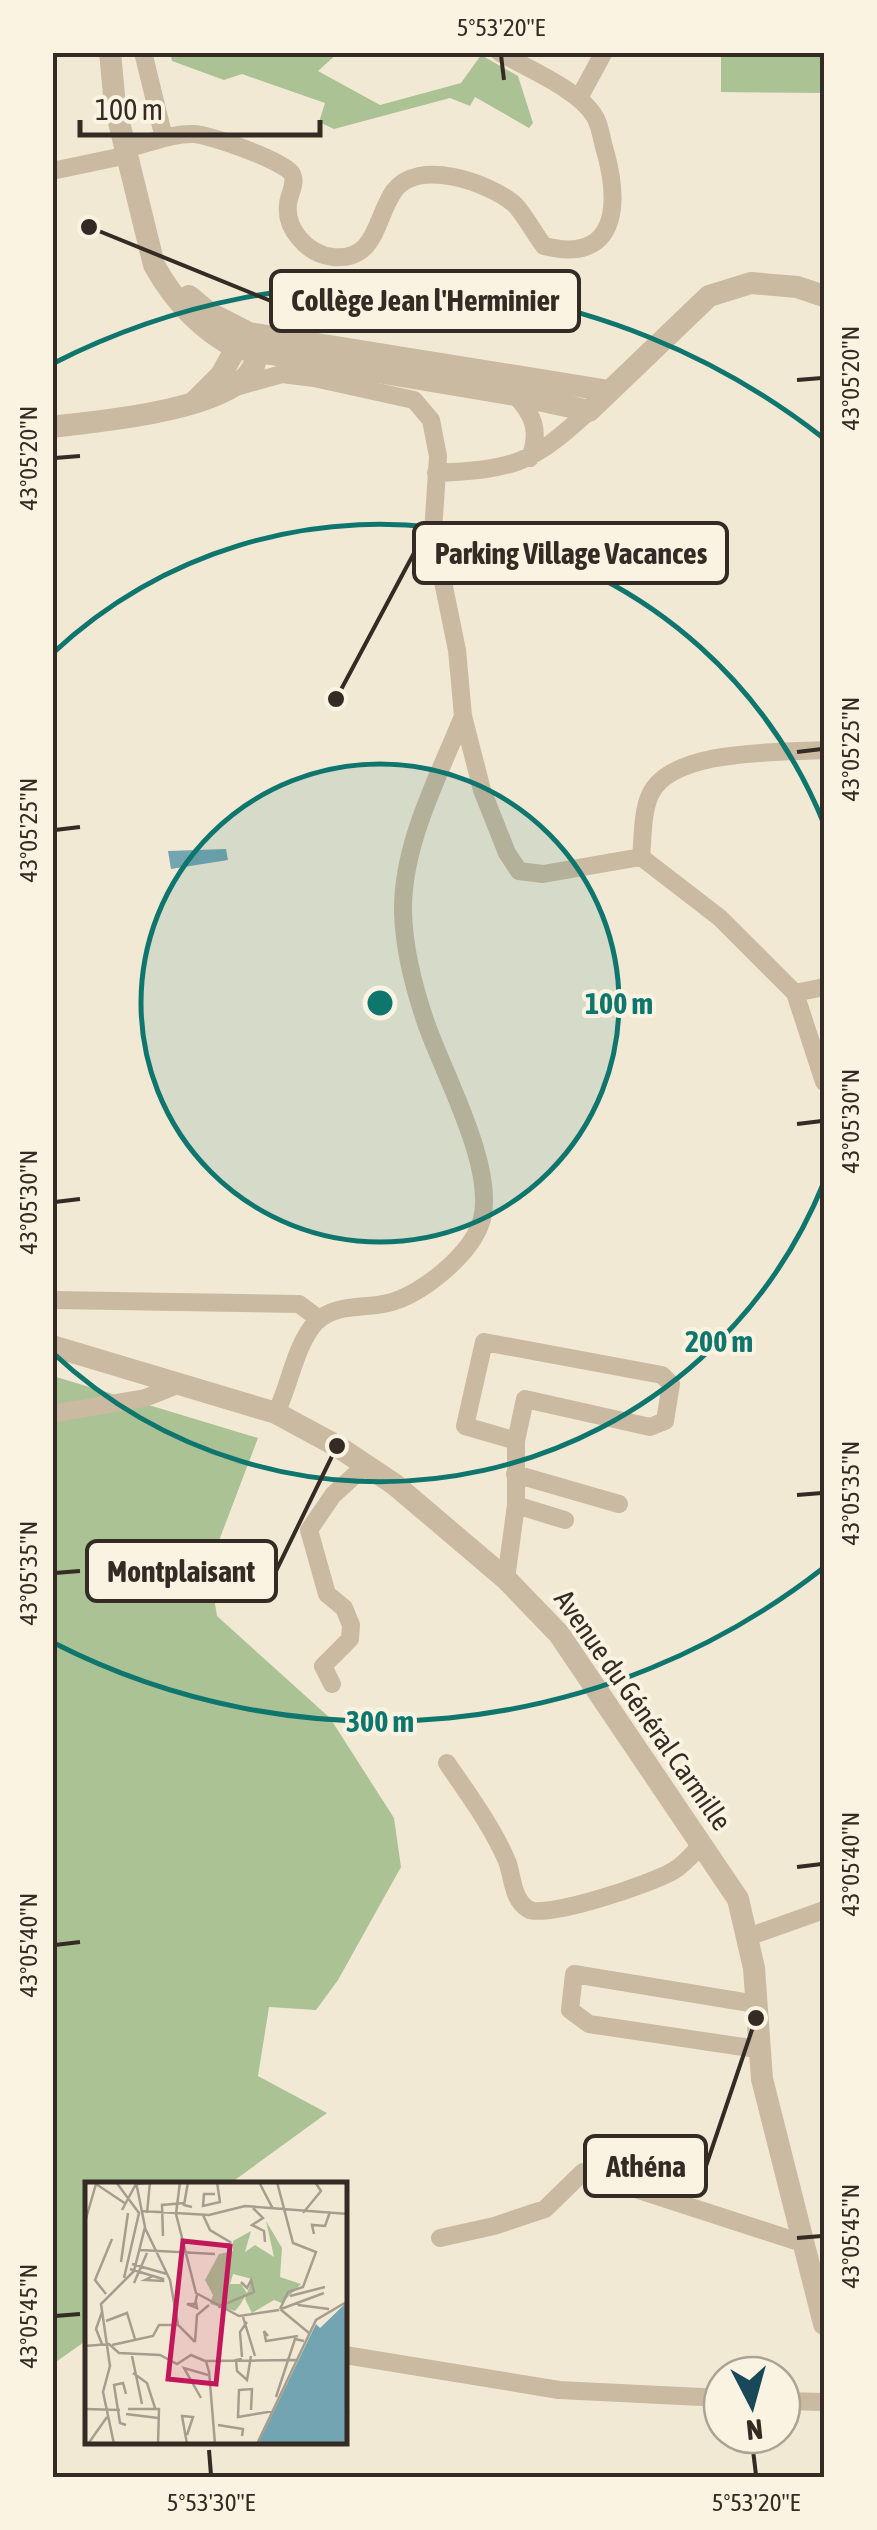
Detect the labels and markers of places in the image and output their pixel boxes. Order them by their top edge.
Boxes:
callout: Collège Jean l'Herminier [271,271,579,331]
callout: Parking Village Vacances [414,523,727,583]
centre of rings [362,985,398,1021]
callout: Montplaisant [87,1541,276,1601]
callout: Athéna [585,2136,706,2196]

